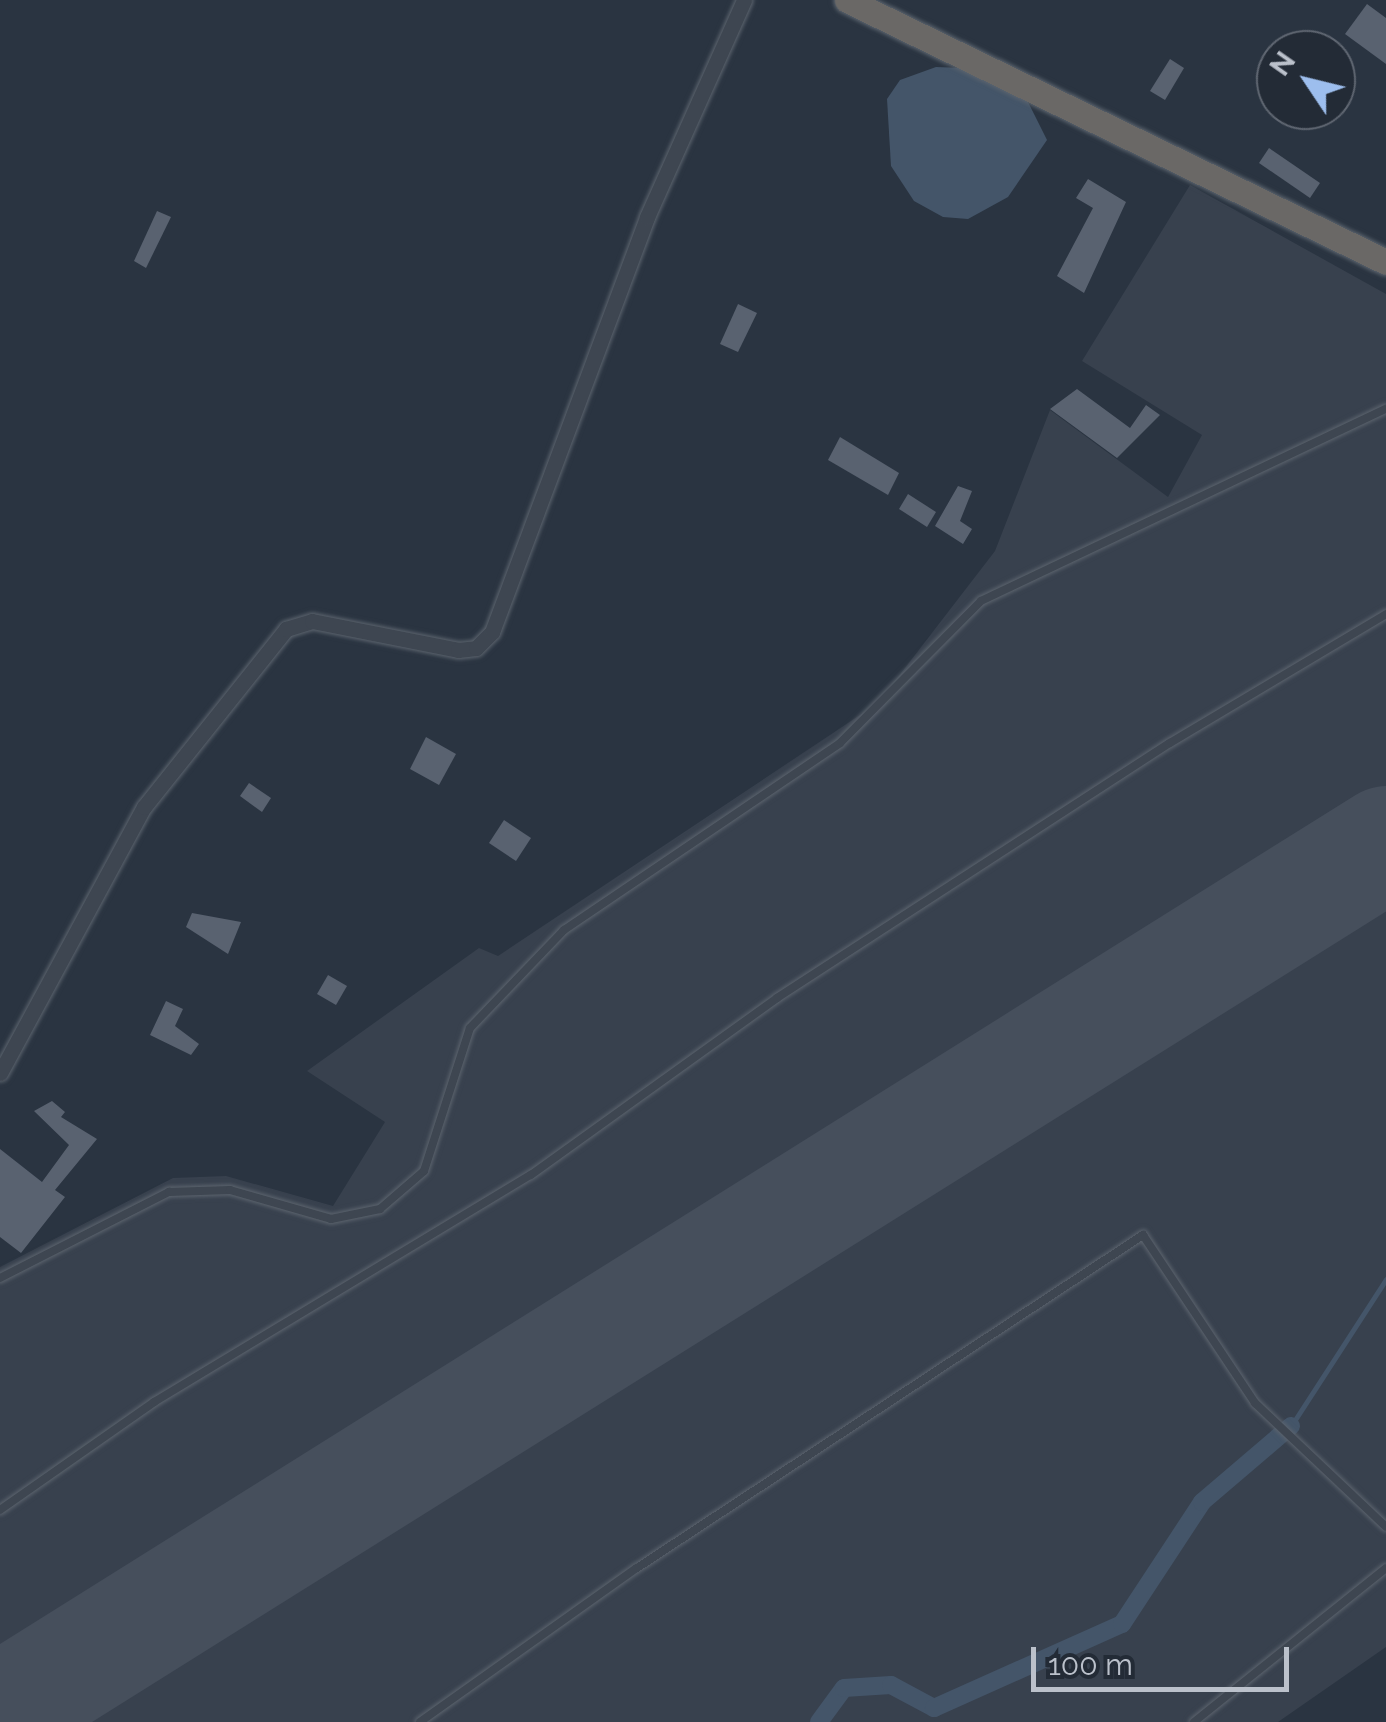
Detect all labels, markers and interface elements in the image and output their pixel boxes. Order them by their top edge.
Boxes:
north arrow [1256,30,1356,130]
text: N [1263,45,1302,82]
scale bar [1036,1627,1294,1689]
text: 100 m [1048,1647,1133,1682]

